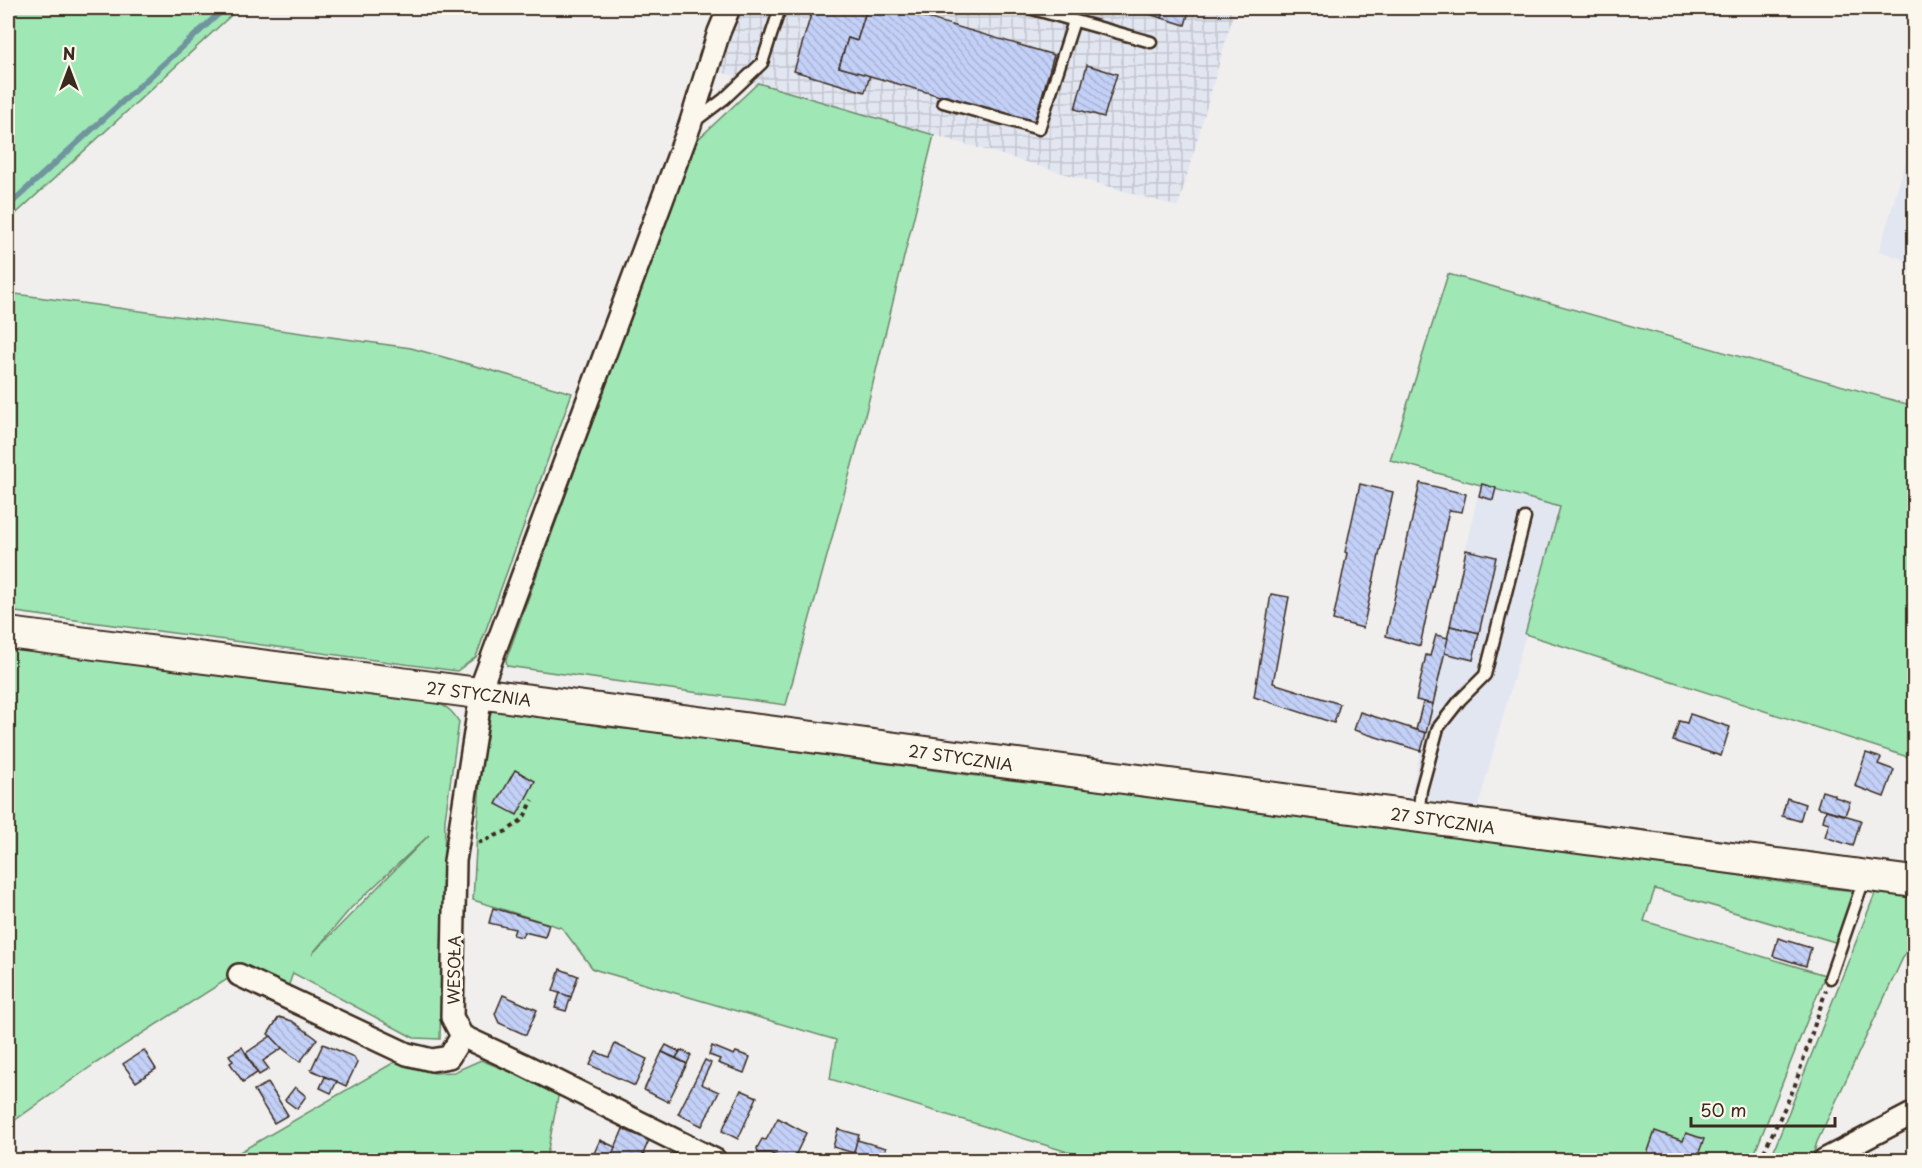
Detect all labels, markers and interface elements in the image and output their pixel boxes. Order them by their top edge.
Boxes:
north arrow [39,39,99,99]
text: N [63,41,75,65]
street label: 27 STYCZNIA [425,675,533,711]
street label: 27 STYCZNIA [907,738,1015,776]
street label: 27 STYCZNIA [1389,801,1497,839]
street label: WESOŁA [440,935,466,1005]
scale bar [1691,1090,1835,1128]
text: 50 m [1700,1096,1747,1123]

